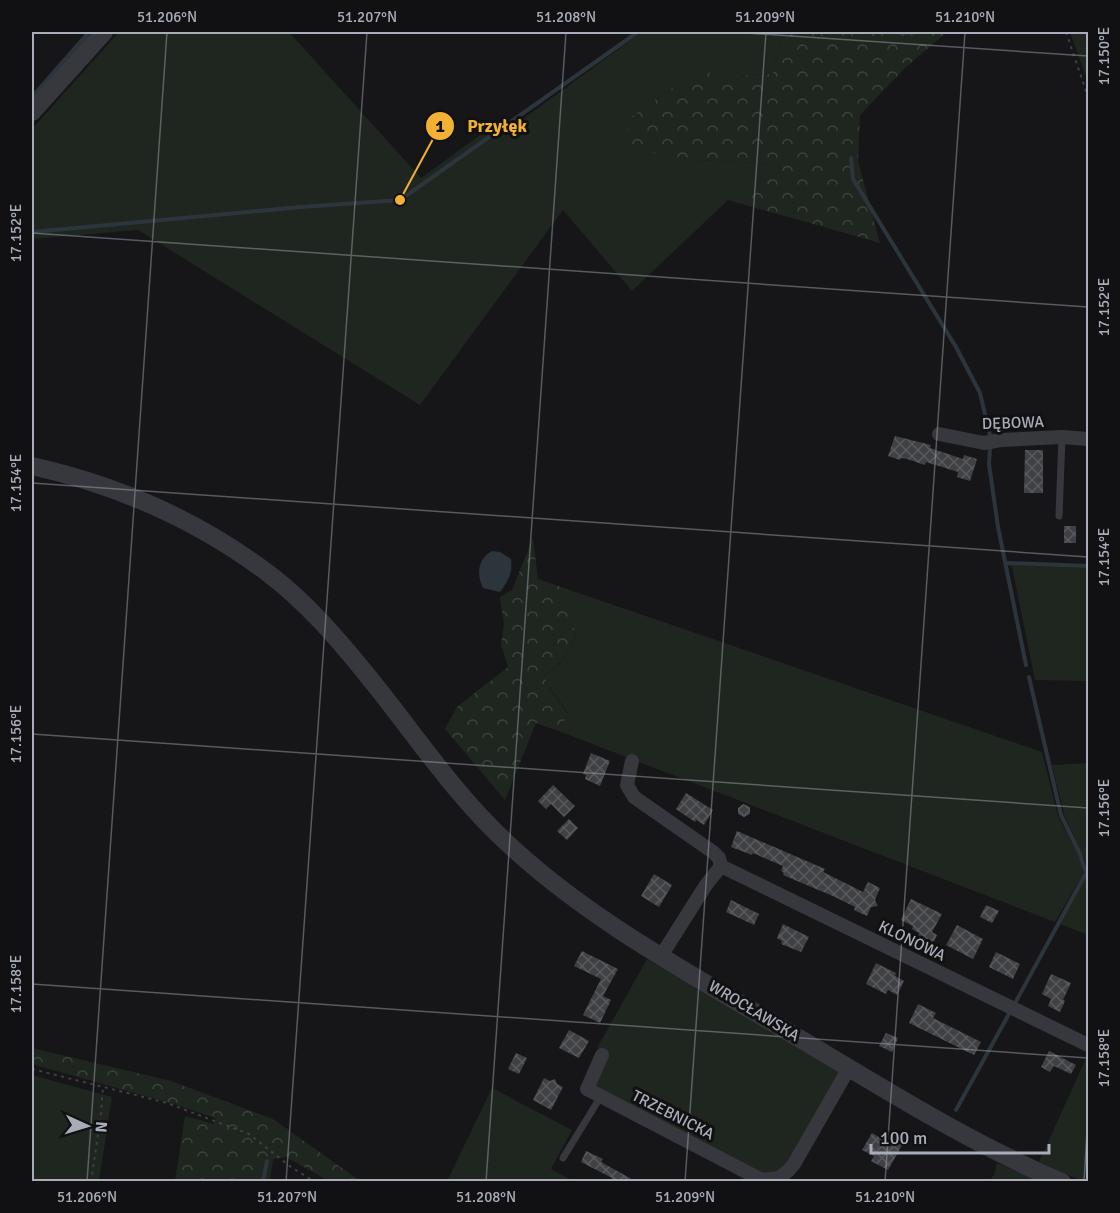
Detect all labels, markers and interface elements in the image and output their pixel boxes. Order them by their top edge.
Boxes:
text: 51.206°N [137,8,197,26]
text: 51.207°N [337,8,397,26]
text: 51.208°N [536,8,596,26]
text: 51.209°N [735,8,795,26]
text: 51.210°N [935,8,995,26]
text: 17.150°E [1095,27,1113,85]
callout: Przyłęk [425,108,539,144]
text: 1 [435,115,445,137]
text: Przyłęk [467,115,527,137]
text: 17.152°E [7,204,25,262]
text: 17.152°E [1095,278,1113,336]
street label: DĘBOWA [981,412,1045,434]
text: 17.154°E [7,454,25,512]
text: 17.154°E [1095,528,1113,586]
text: 17.156°E [7,705,25,763]
text: 17.156°E [1095,779,1113,837]
street label: KLONOWA [875,916,949,966]
text: 17.158°E [7,955,25,1013]
street label: WROCŁAWSKA [705,976,803,1046]
text: 17.158°E [1095,1029,1113,1087]
street label: TRZEBNICKA [628,1086,718,1144]
north arrow [57,1096,117,1156]
scale bar [871,1117,1050,1155]
text: N [91,1121,111,1133]
text: 100 m [880,1127,927,1149]
text: 51.206°N [57,1188,117,1206]
text: 51.207°N [257,1188,317,1206]
text: 51.208°N [456,1188,516,1206]
text: 51.209°N [655,1188,715,1206]
text: 51.210°N [855,1188,915,1206]

